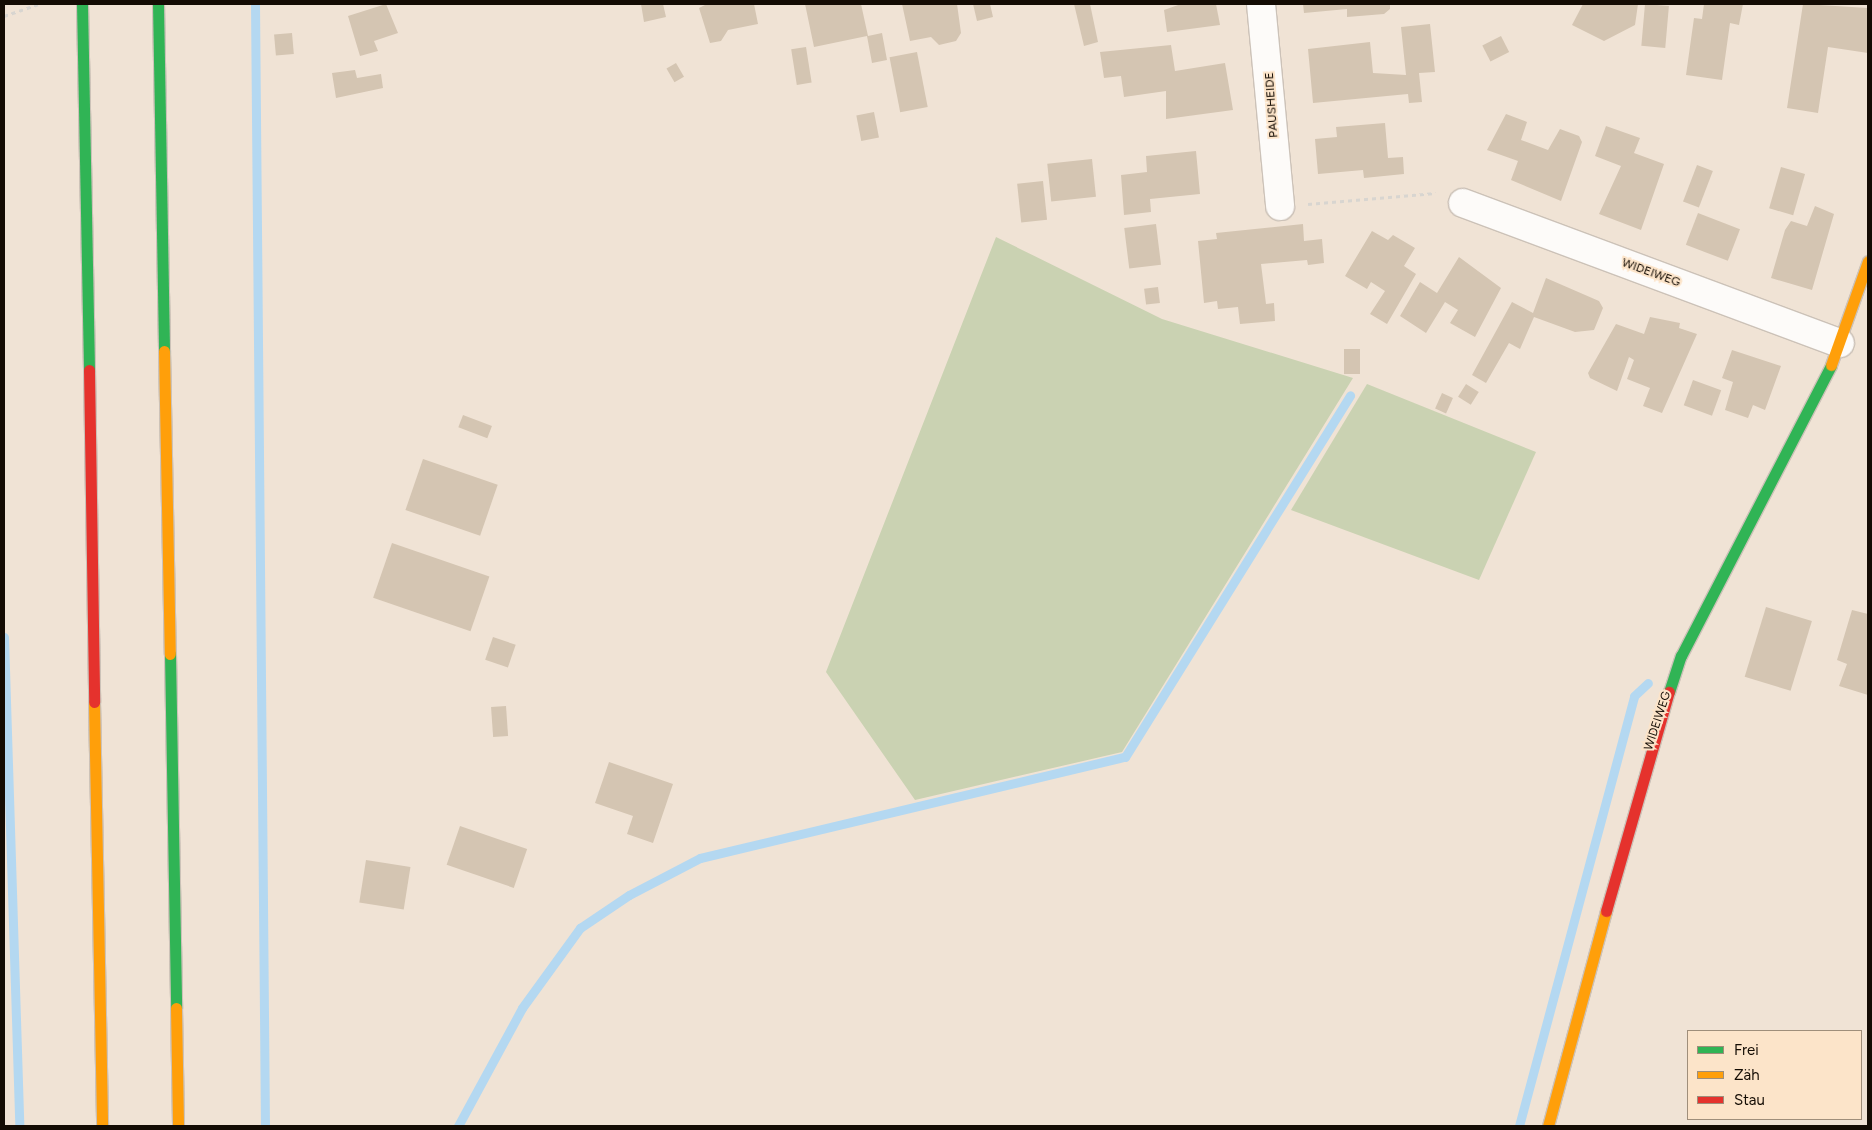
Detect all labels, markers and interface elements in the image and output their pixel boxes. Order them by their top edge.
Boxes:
street label: PAUSHEIDE [1263,72,1281,138]
street label: WIDEIWEG [1620,256,1682,290]
street label: WIDEIWEG [1642,690,1674,752]
legend [1687,1030,1862,1120]
text: Frei [1734,1041,1759,1059]
text: Zäh [1734,1066,1760,1084]
text: Stau [1734,1091,1765,1109]

